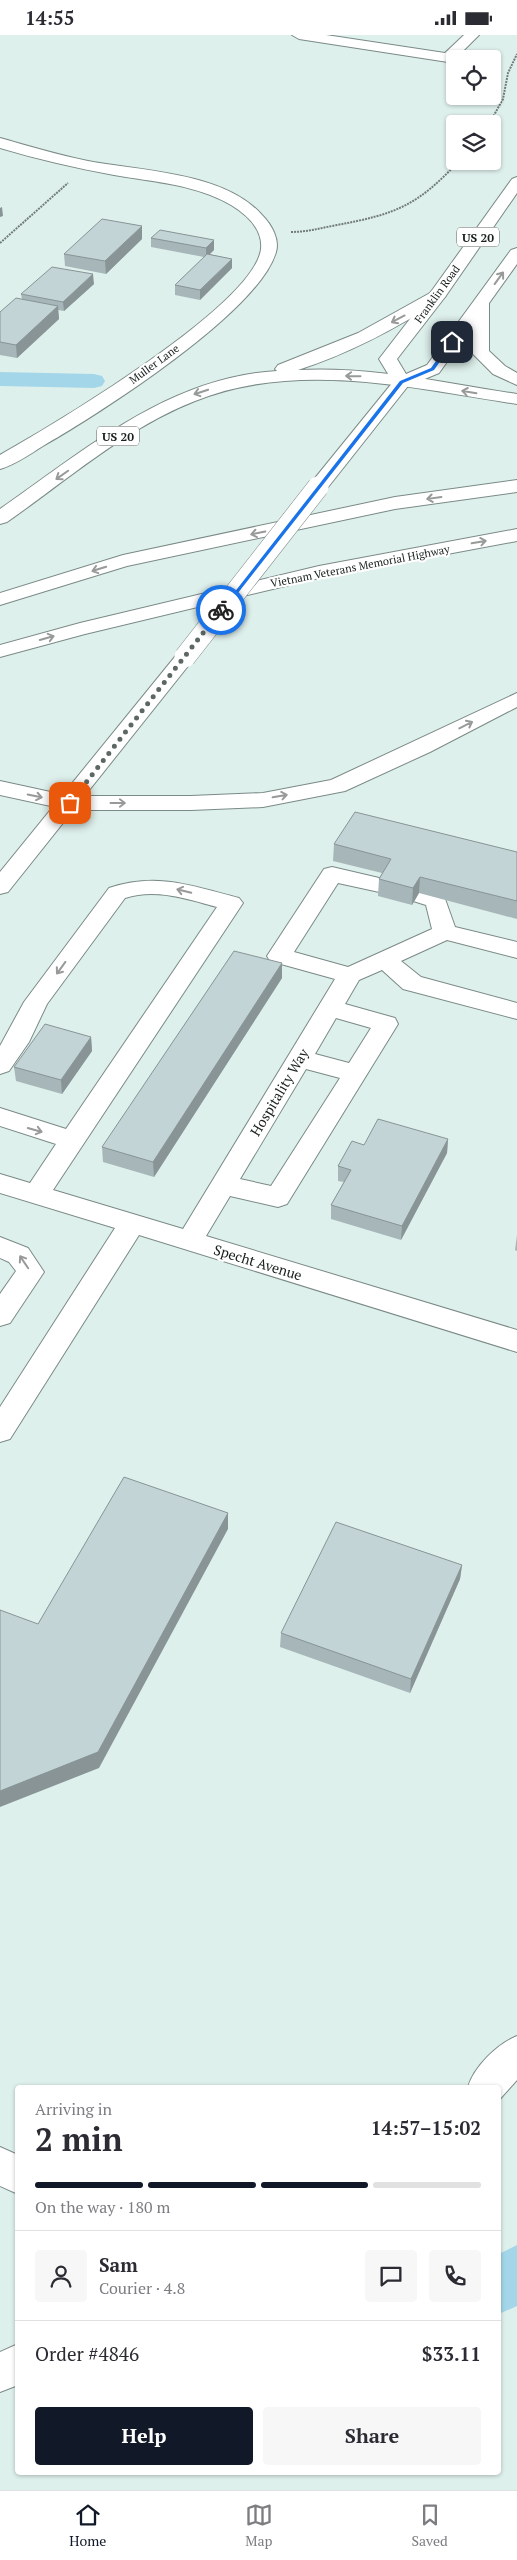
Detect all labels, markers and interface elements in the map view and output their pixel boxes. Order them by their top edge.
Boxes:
text: 14:55 [25,5,74,30]
map controls [446,50,501,170]
button: locate [446,50,501,105]
button: layers [446,115,501,170]
road number: US 20 [457,227,499,247]
street label: Franklin Road [411,262,463,326]
one-way arrow [494,271,504,285]
one-way arrow [391,315,406,324]
pin [431,321,473,363]
icon: home [438,328,466,356]
street label: Muller Lane [126,341,182,387]
one-way arrow [346,371,362,381]
one-way arrow [461,387,477,397]
one-way arrow [194,388,210,398]
road number: US 20 [97,427,139,446]
one-way arrow [56,470,70,480]
one-way arrow [426,493,442,503]
one-way arrow [250,528,266,538]
one-way arrow [470,537,486,547]
street label: Vietnam Veterans Memorial Highway [269,542,451,590]
one-way arrow [92,564,108,574]
courier [196,585,246,635]
icon: bike [207,596,235,624]
one-way arrow [39,633,55,642]
one-way arrow [458,720,473,729]
pin [49,782,91,824]
icon: bag [56,789,84,817]
one-way arrow [26,791,42,801]
one-way arrow [272,791,288,801]
one-way arrow [110,798,126,808]
one-way arrow [176,886,192,896]
one-way arrow [55,961,66,974]
street label: Hospitality Way [245,1044,313,1139]
one-way arrow [27,1125,43,1135]
street label: Specht Avenue [212,1240,304,1284]
one-way arrow [19,1255,29,1269]
text: Arriving in [35,2098,112,2120]
text: 14:57–15:02 [371,2115,481,2140]
text: 2 min [35,2118,123,2160]
text: On the way · 180 m [35,2196,170,2218]
button: person [35,2250,87,2302]
button: chat [365,2250,417,2302]
button: phone [429,2250,481,2302]
text: Sam [99,2252,138,2277]
text: Courier · 4.8 [99,2277,185,2299]
text: Order #4846 [35,2341,139,2366]
text: $33.11 [422,2341,481,2366]
button: Help [35,2407,253,2465]
button: Share [263,2407,481,2465]
tab: Home [69,2501,106,2550]
tab: Map [245,2501,273,2550]
tab: Saved [411,2501,448,2550]

